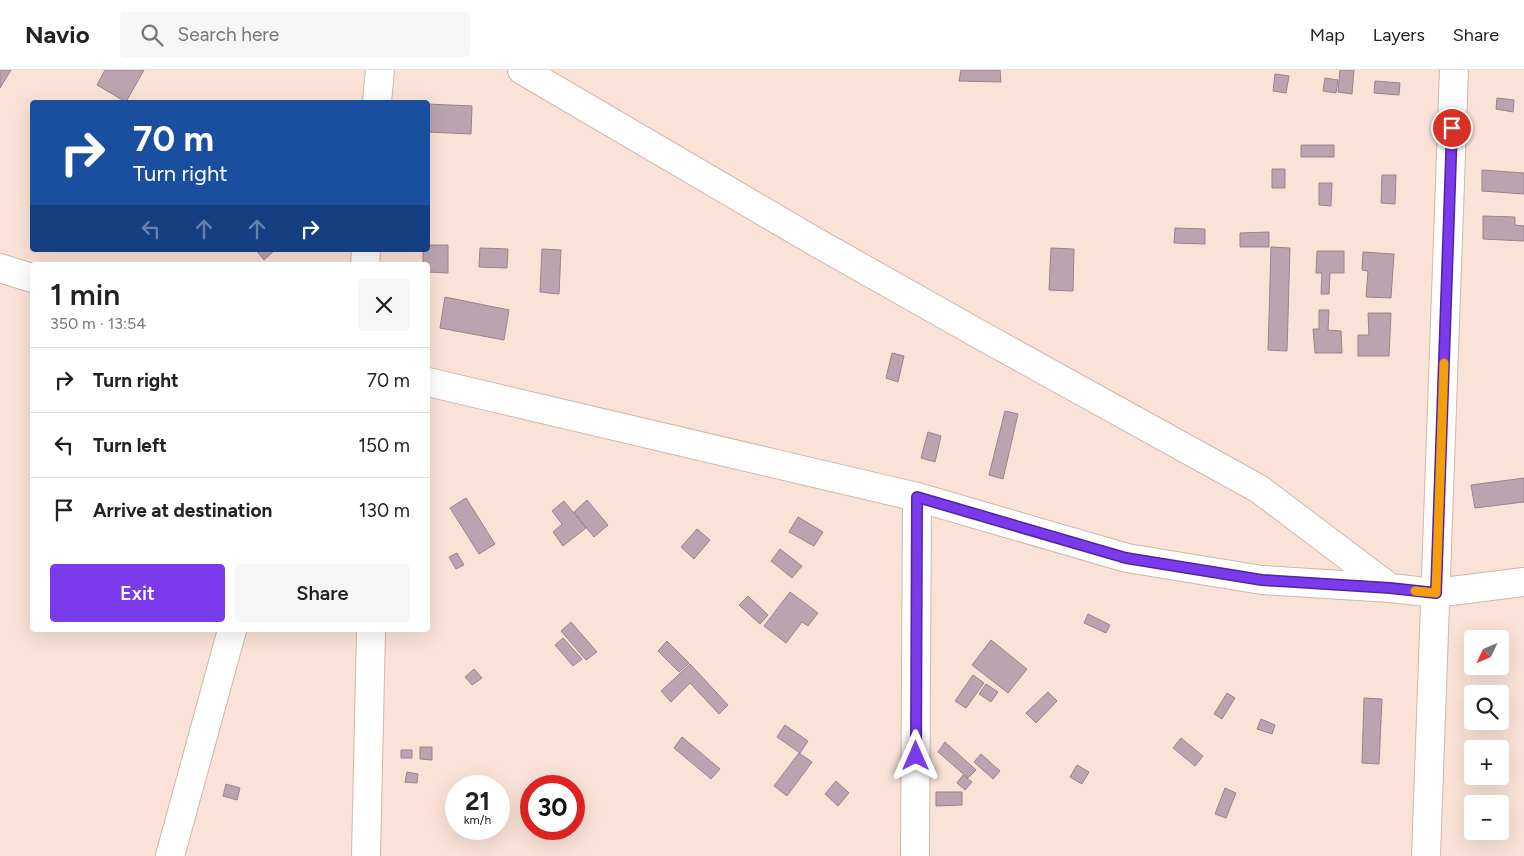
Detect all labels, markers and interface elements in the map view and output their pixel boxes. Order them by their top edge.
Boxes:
search box [120,12,470,57]
text: Navio [25,20,90,49]
icon: search [138,21,166,49]
text: Search here [178,23,279,46]
text: Map [1310,24,1345,46]
text: Layers [1373,24,1425,46]
text: Share [1453,24,1499,46]
pin [1431,107,1473,149]
icon: arrive [1438,114,1466,142]
text: 70 m [133,118,214,160]
icon: right [50,120,115,185]
text: Turn right [133,160,228,187]
icon: left [137,215,165,243]
icon: ahead [190,215,218,243]
icon: ahead [243,215,271,243]
icon: right [296,215,324,243]
text: 1 min [50,276,120,313]
button: close [358,279,410,331]
text: 350 m · 13:54 [50,314,146,333]
icon: right [50,366,78,394]
text: Turn right [93,369,179,392]
text: 70 m [367,369,410,392]
icon: left [50,431,78,459]
text: Turn left [93,434,167,457]
text: 150 m [358,434,410,457]
icon: arrive [50,496,78,524]
text: Arrive at destination [93,499,272,522]
text: 130 m [359,499,410,522]
button: Exit [50,564,225,622]
button: Share [235,564,410,622]
north arrow [1464,630,1509,675]
map controls [1464,630,1509,840]
button: search [1464,685,1509,730]
position arrow [889,729,941,781]
button: + [1464,740,1509,785]
speed limit sign: 30 [520,775,585,840]
text: 21 [465,786,490,816]
button: − [1464,795,1509,840]
text: km/h [464,813,491,827]

